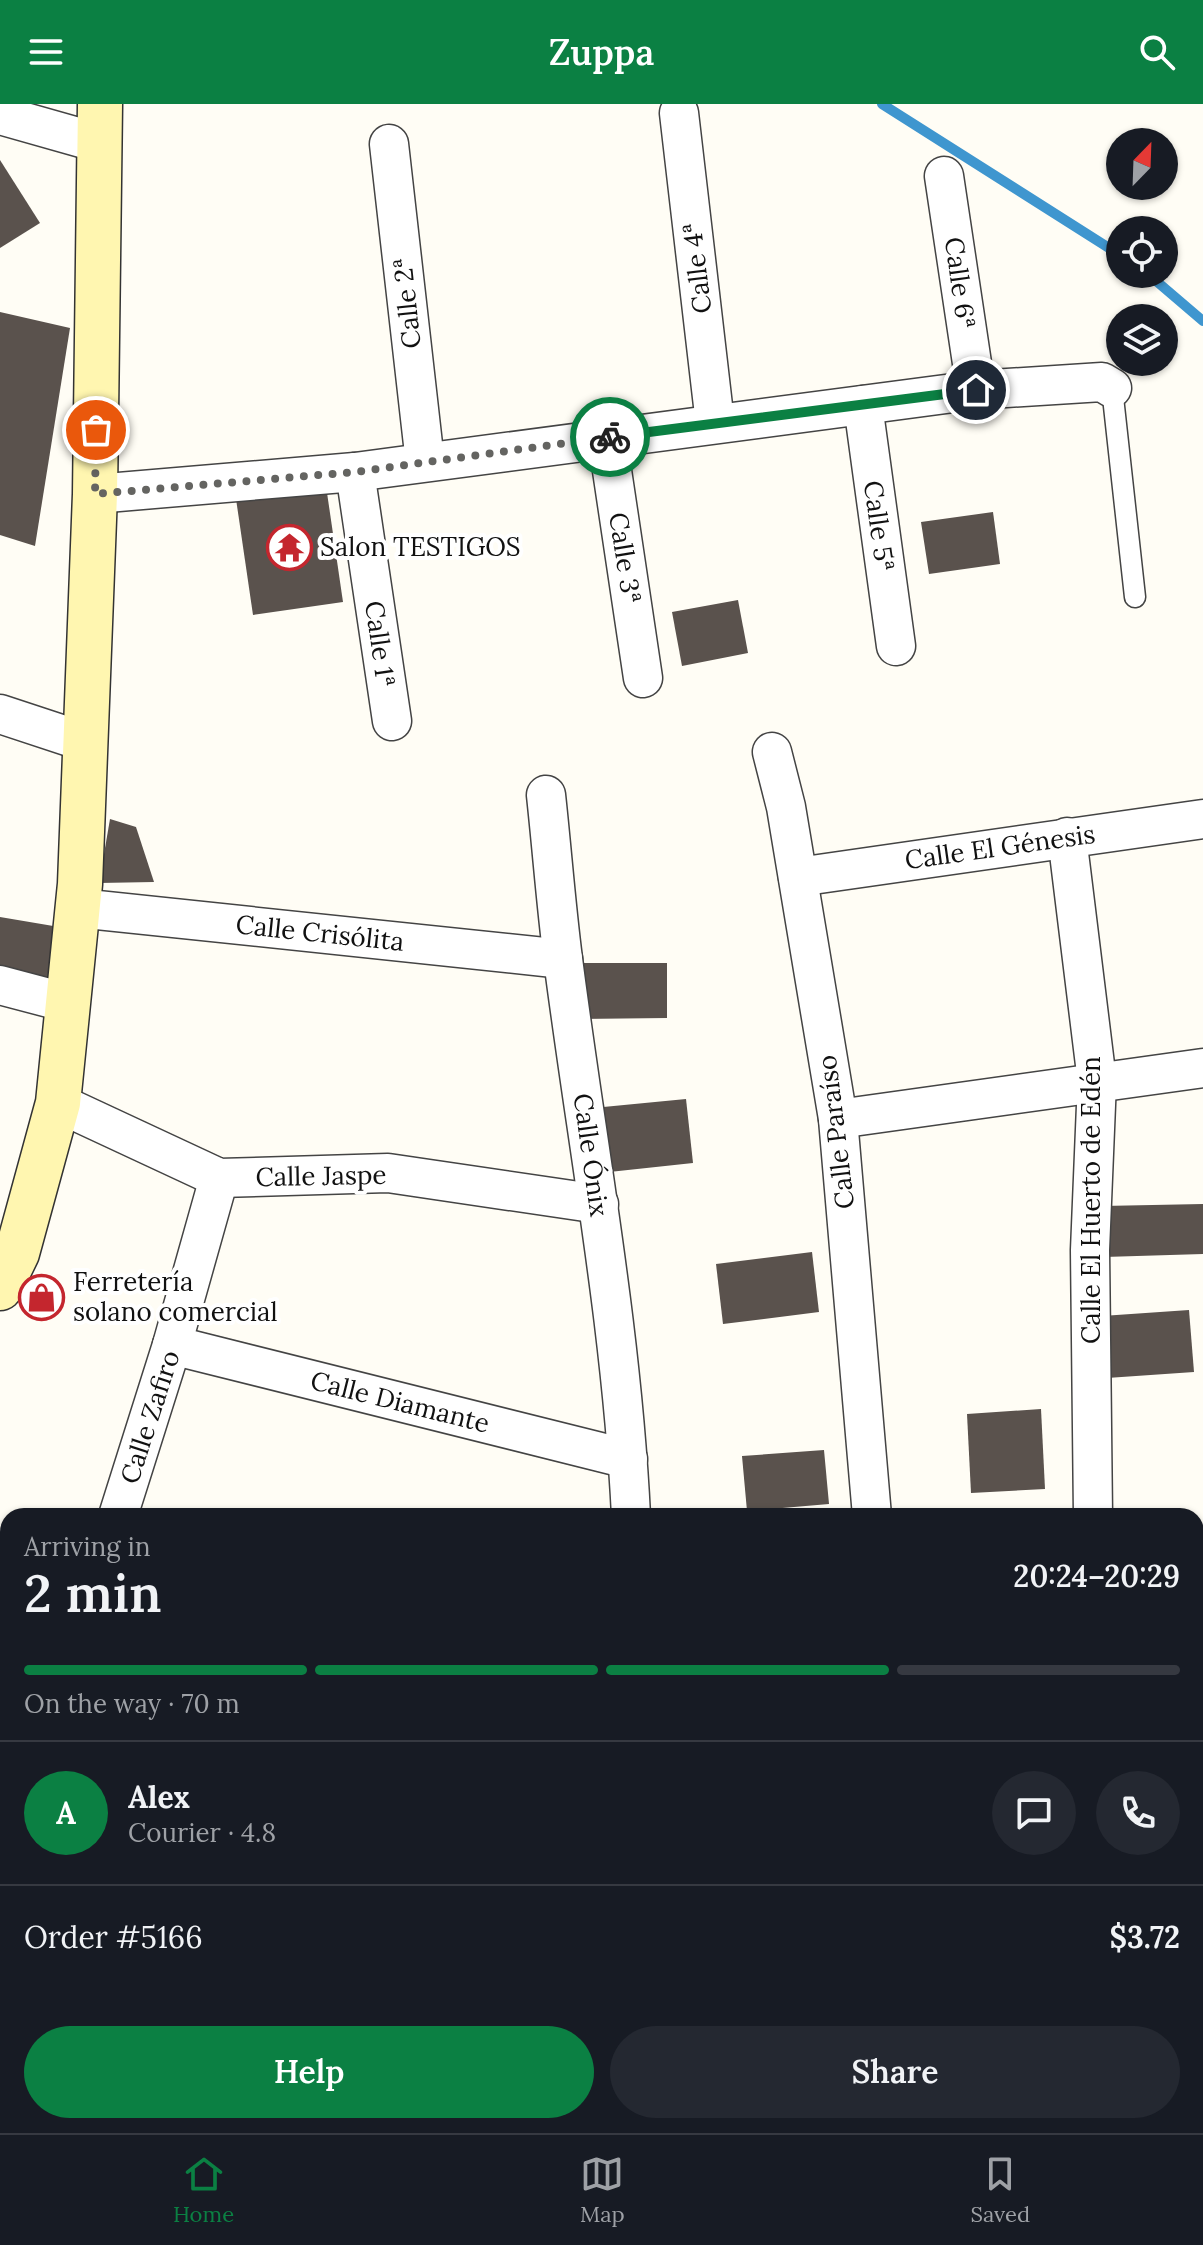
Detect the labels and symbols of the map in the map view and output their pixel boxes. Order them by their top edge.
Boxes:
north arrow [1106,128,1178,200]
street label: Calle 4ª [675,221,718,315]
street label: Calle 6ª [938,235,983,331]
street label: Calle 2ª [385,256,428,350]
pin [942,356,1010,424]
pin [62,396,130,464]
courier [570,397,650,477]
street label: Calle 5ª [857,478,902,574]
street label: Calle 3ª [602,510,649,606]
temple icon: Salon TESTIGOS [265,523,313,571]
place label: Salon TESTIGOS [320,530,521,563]
street label: Calle 1ª [358,599,403,689]
street label: Calle El Génesis [903,817,1097,876]
street label: Calle Crisólita [234,907,406,958]
street label: Calle Paraíso [810,1053,861,1211]
street label: Calle El Huerto de Edén [1074,1056,1107,1344]
street label: Calle Ónix [567,1091,617,1219]
street label: Calle Jaspe [255,1158,387,1193]
place label: Ferretería solano comercial [73,1265,278,1328]
shop icon: Ferretería solano comercial [18,1273,66,1321]
street label: Calle Zafiro [112,1346,187,1488]
street label: Calle Diamante [307,1363,493,1440]

